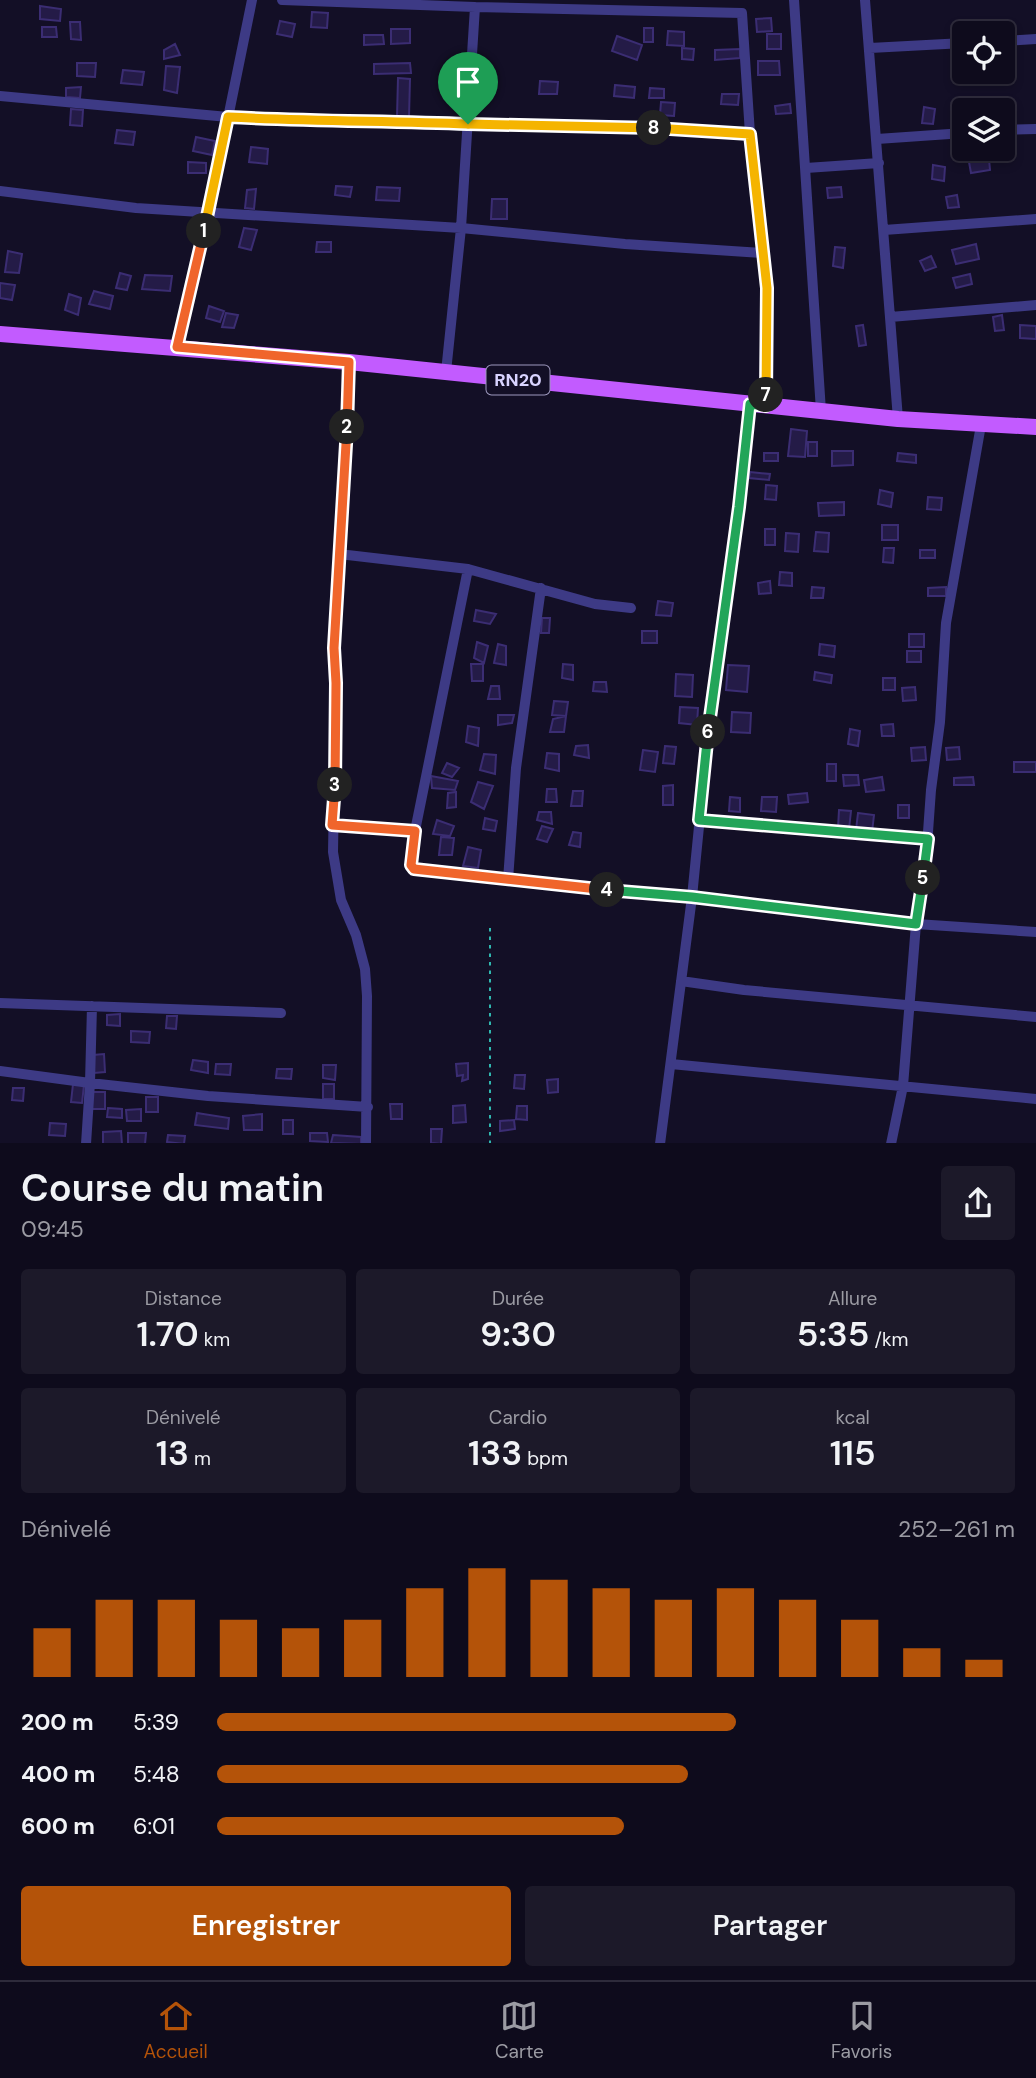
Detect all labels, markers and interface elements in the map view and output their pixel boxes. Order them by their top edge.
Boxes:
map controls [952,21,1015,161]
button: locate [952,21,1015,84]
pin [438,52,498,124]
icon: arrive [449,63,487,101]
button: layers [952,98,1015,161]
pin: 8 [636,110,672,146]
text: 8 [647,115,660,140]
pin: 1 [186,214,222,248]
text: 1 [200,218,207,243]
road number: RN20 [486,366,550,394]
pin: 7 [748,378,784,412]
text: 7 [760,382,771,407]
pin: 2 [330,410,364,444]
text: 2 [341,414,352,439]
pin: 6 [690,714,726,750]
text: 6 [701,719,714,744]
pin: 3 [318,768,352,802]
text: 3 [329,772,340,797]
pin: 5 [906,860,940,896]
text: 5 [917,865,928,890]
pin: 4 [590,872,624,908]
text: 4 [600,877,613,902]
text: Course du matin [21,1163,324,1213]
button: share [941,1166,1015,1240]
text: 09:45 [21,1214,84,1244]
text: Distance [145,1286,222,1311]
text: Durée [492,1286,544,1311]
text: Allure [828,1286,877,1311]
text: 1.70 [136,1311,199,1357]
text: 9:30 [480,1311,556,1357]
text: 5:35 [797,1311,869,1357]
text: km [199,1327,230,1352]
text: /km [869,1327,908,1352]
text: Dénivelé [146,1405,221,1430]
text: Cardio [489,1405,547,1430]
text: kcal [835,1405,870,1430]
text: 13 [156,1430,189,1476]
text: 133 [468,1430,522,1476]
text: 115 [830,1430,876,1476]
text: m [189,1446,211,1471]
text: bpm [522,1446,568,1471]
text: Dénivelé [21,1514,111,1544]
text: 252–261 m [898,1514,1015,1544]
text: 200 m [21,1707,94,1737]
text: 5:39 [133,1707,179,1737]
text: 400 m [21,1759,95,1789]
text: 5:48 [133,1759,180,1789]
text: 600 m [21,1811,95,1841]
text: 6:01 [133,1811,175,1841]
button: Enregistrer [21,1886,511,1966]
button: Partager [525,1886,1015,1966]
tab: Accueil [144,1997,208,2064]
tab: Carte [495,1997,544,2064]
tab: Favoris [831,1997,892,2064]

